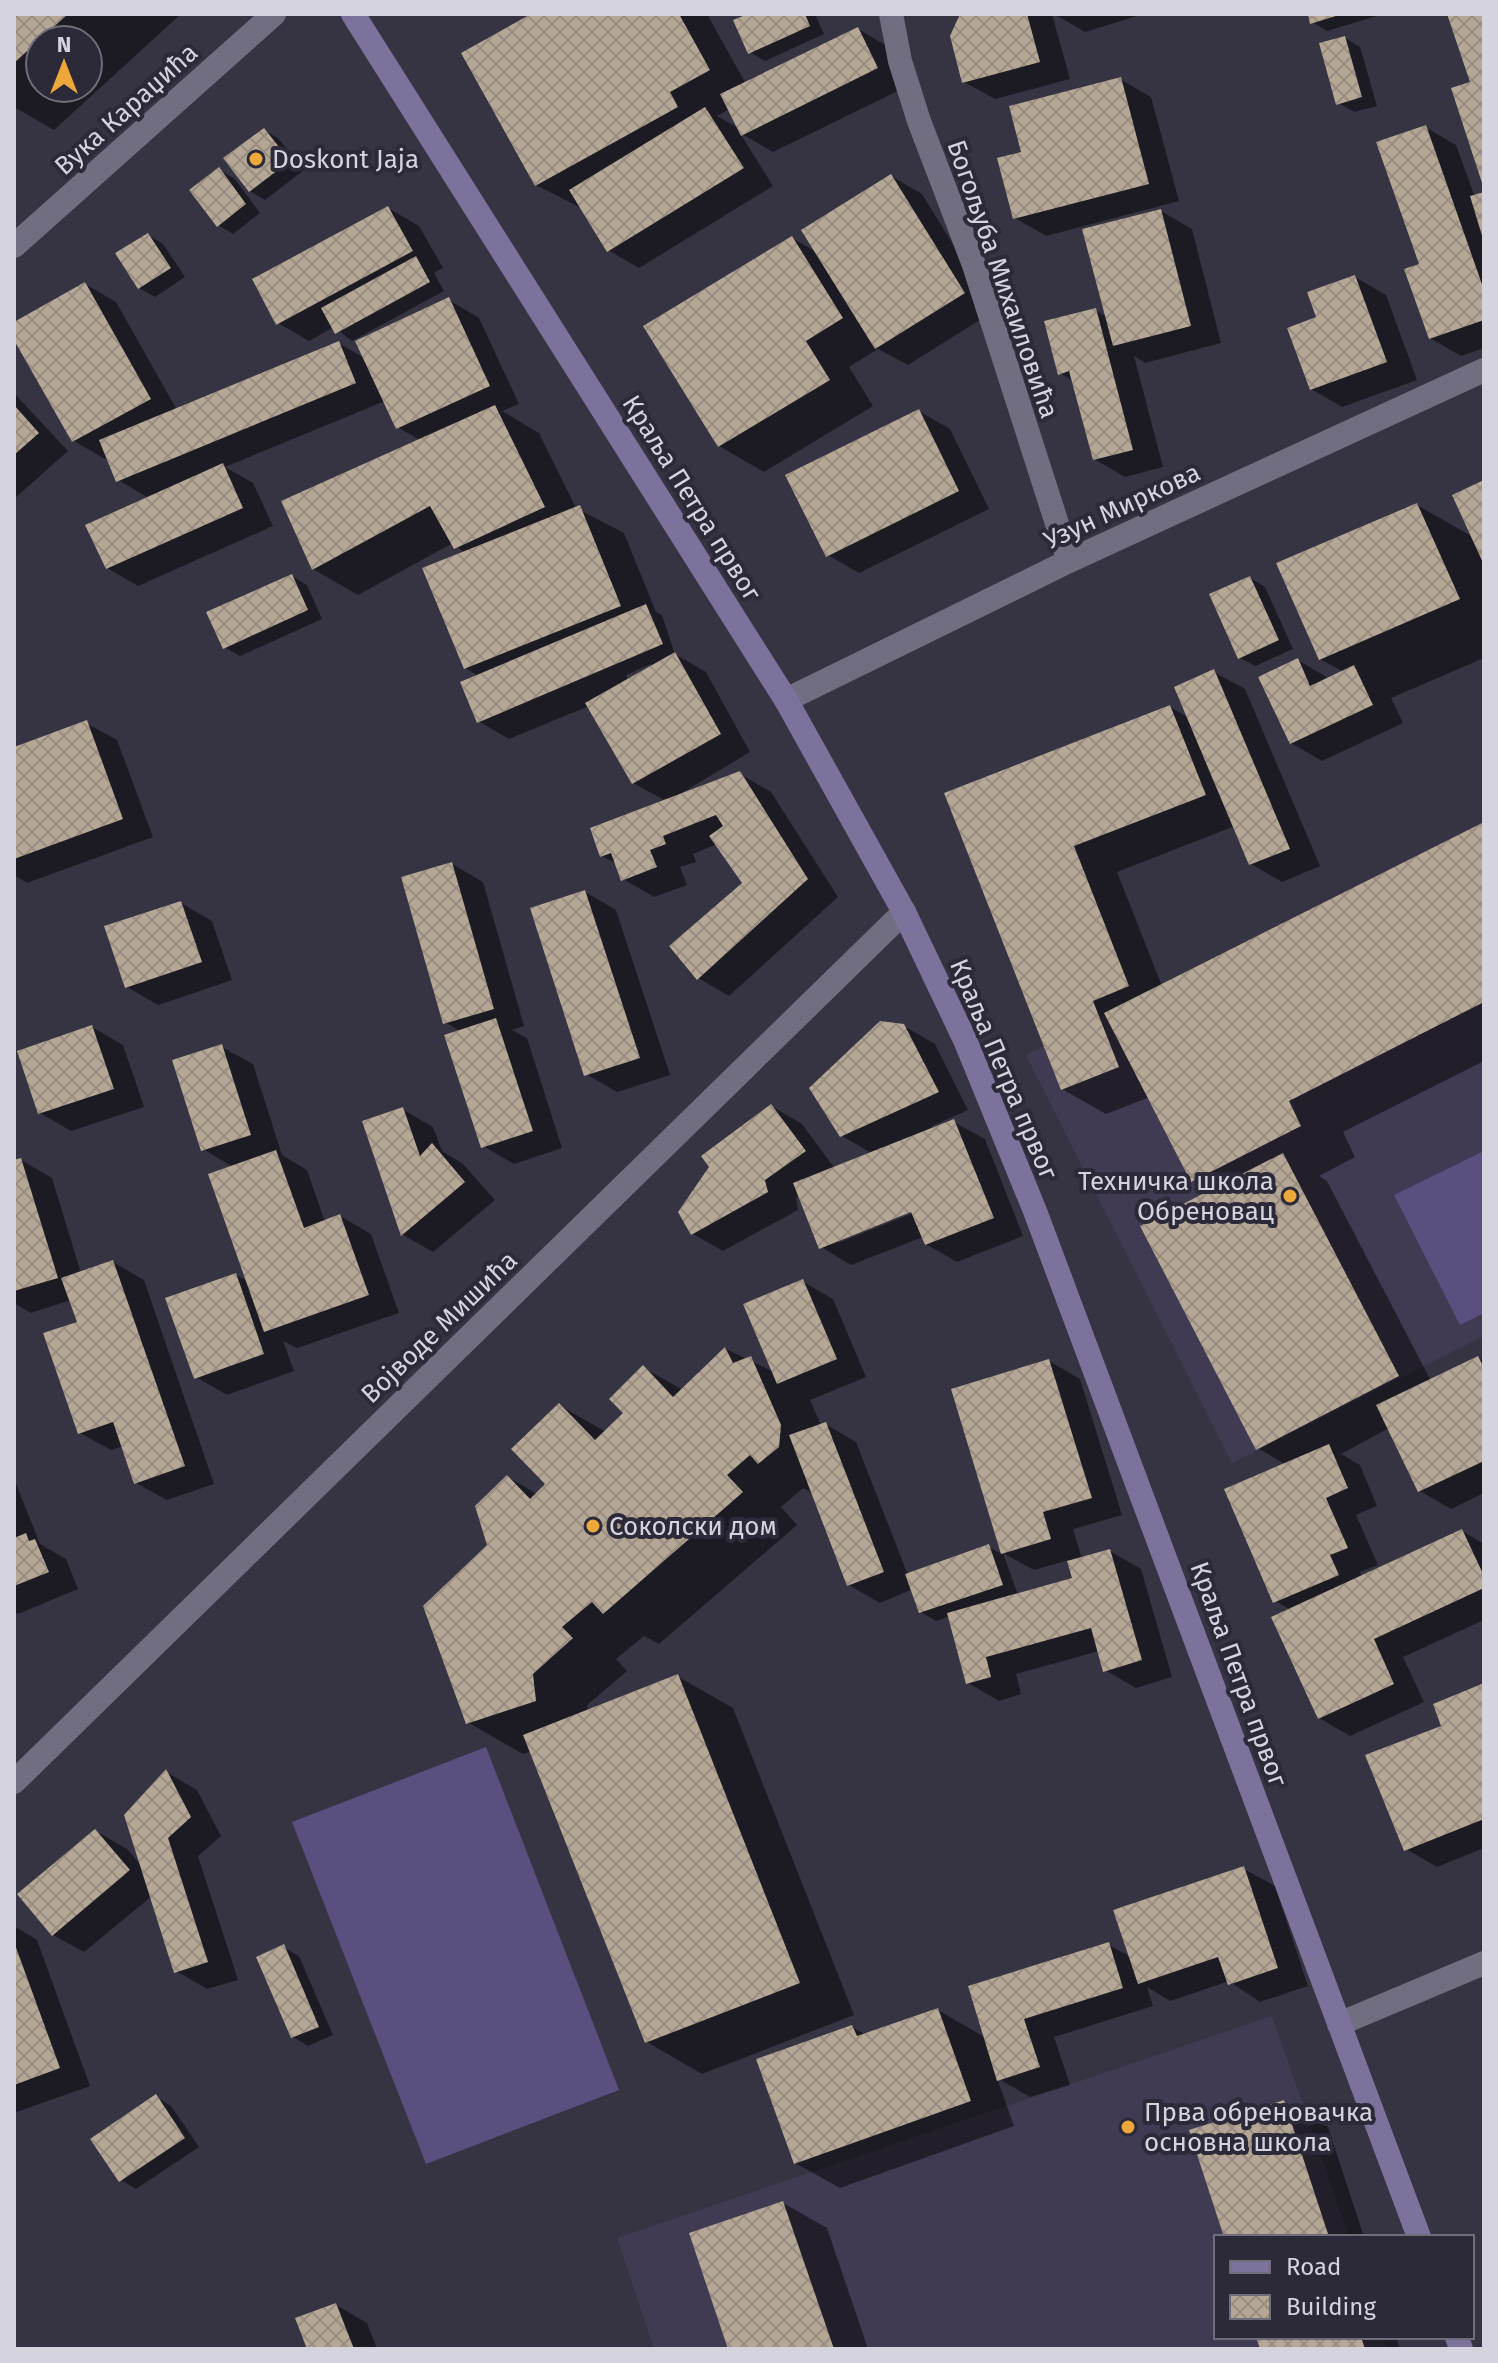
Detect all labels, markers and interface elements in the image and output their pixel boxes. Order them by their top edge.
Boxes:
north arrow [24,24,104,104]
text: N [57,31,71,58]
street label: Вука Караџића [48,37,204,182]
street label: Богољуба Михаиловића [940,136,1065,422]
place label: Doskont Jaja [272,144,419,175]
marker: Doskont Jaja [247,150,265,168]
street label: Краља Петра првог [616,390,768,608]
street label: Узун Миркова [1039,457,1205,556]
street label: Краља Петра првог [943,954,1064,1185]
place label: Техничка школа Обреновац [1078,1166,1274,1227]
marker: Техничка школа Обреновац [1281,1187,1299,1205]
street label: Војводе Мишића [355,1245,524,1410]
place label: Соколски дом [609,1511,777,1542]
marker: Соколски дом [584,1517,602,1535]
street label: Краља Петра првог [1183,1557,1294,1792]
place label: Прва обреновачка основна школа [1144,2097,1373,2158]
marker: Прва обреновачка основна школа [1119,2118,1137,2136]
legend [1214,2235,1474,2339]
text: Road [1286,2253,1341,2281]
text: Building [1286,2293,1376,2321]

